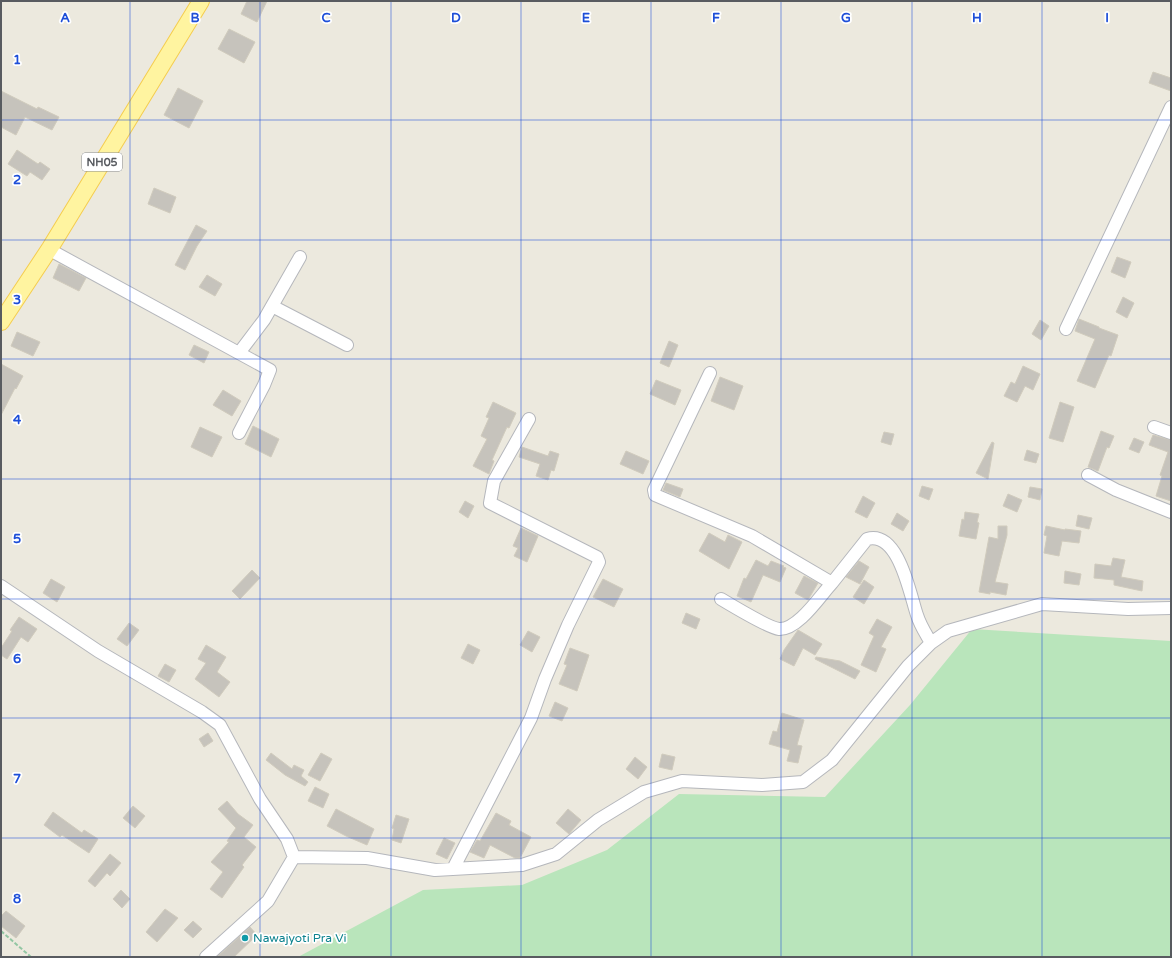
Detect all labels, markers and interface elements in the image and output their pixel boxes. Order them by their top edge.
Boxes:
text: A [60,10,70,26]
text: B [190,10,200,26]
text: C [321,10,331,26]
text: D [451,10,461,26]
text: E [582,10,590,26]
text: F [712,10,720,26]
text: G [841,10,851,26]
text: H [972,10,982,26]
text: I [1105,10,1109,26]
text: 1 [13,52,21,68]
road number: NH05 [82,153,122,171]
text: 2 [13,172,21,188]
text: 3 [13,292,21,308]
text: 4 [13,412,22,428]
text: 5 [13,531,21,547]
text: 6 [13,651,21,667]
text: 7 [13,771,21,787]
text: 8 [13,891,21,907]
place label: Nawajyoti Pra Vi [253,931,346,945]
marker: Nawajyoti Pra Vi [240,933,250,943]

